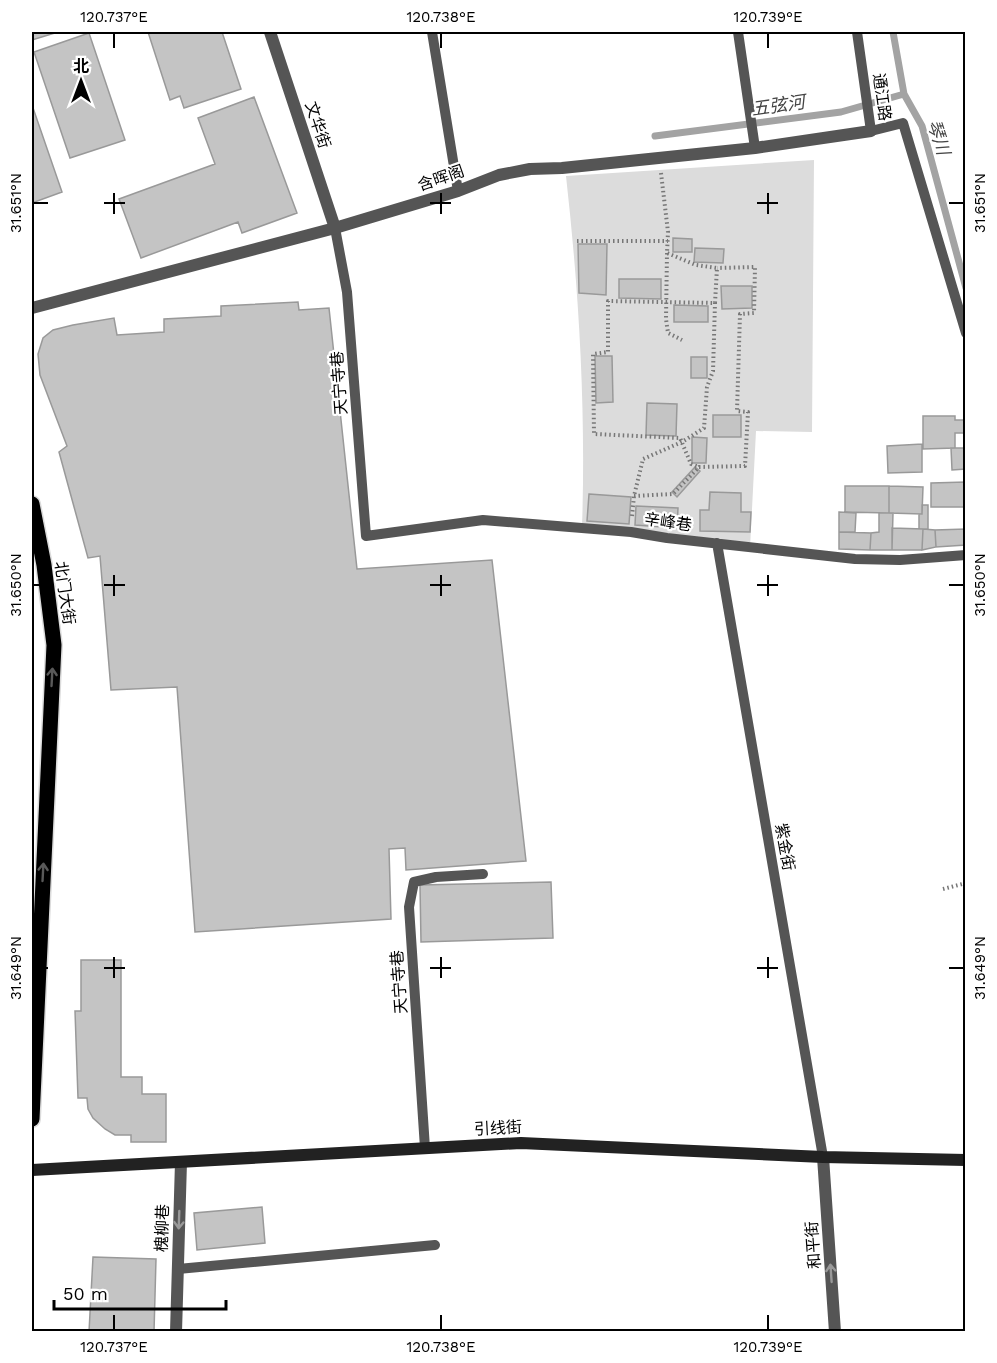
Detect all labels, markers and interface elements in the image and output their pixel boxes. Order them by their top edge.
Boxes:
text: 120.737°E [80,8,148,26]
text: 120.738°E [406,8,476,26]
text: 120.739°E [733,8,803,26]
north arrow [51,51,111,111]
text: 北 [73,57,89,76]
street label: 通江路 [869,72,895,122]
water label: 五弦河 [750,90,809,119]
street label: 文华街 [302,99,334,151]
water label: 琴川 [923,117,955,159]
street label: 含晖阁 [415,161,467,195]
text: 31.651°N [7,173,25,233]
text: 31.651°N [971,173,989,233]
street label: 天宁寺巷 [327,350,351,416]
street label: 辛峰巷 [643,509,693,535]
text: 31.650°N [7,553,25,617]
text: 31.650°N [971,553,989,617]
street label: 北门大街 [51,560,79,626]
one-way arrow [47,668,58,688]
street label: 紫金街 [771,822,799,872]
one-way arrow [38,862,49,882]
text: 31.649°N [7,936,25,1000]
text: 31.649°N [971,936,989,1000]
street label: 天宁寺巷 [387,949,411,1015]
street label: 引线街 [474,1117,522,1139]
street label: 槐柳巷 [152,1204,172,1252]
one-way arrow [174,1210,185,1230]
street label: 和平街 [802,1220,824,1270]
one-way arrow [825,1264,836,1284]
scale bar [54,1273,226,1311]
text: 50 m [63,1283,108,1304]
text: 120.737°E [80,1338,148,1356]
text: 120.738°E [406,1338,476,1356]
text: 120.739°E [733,1338,803,1356]

